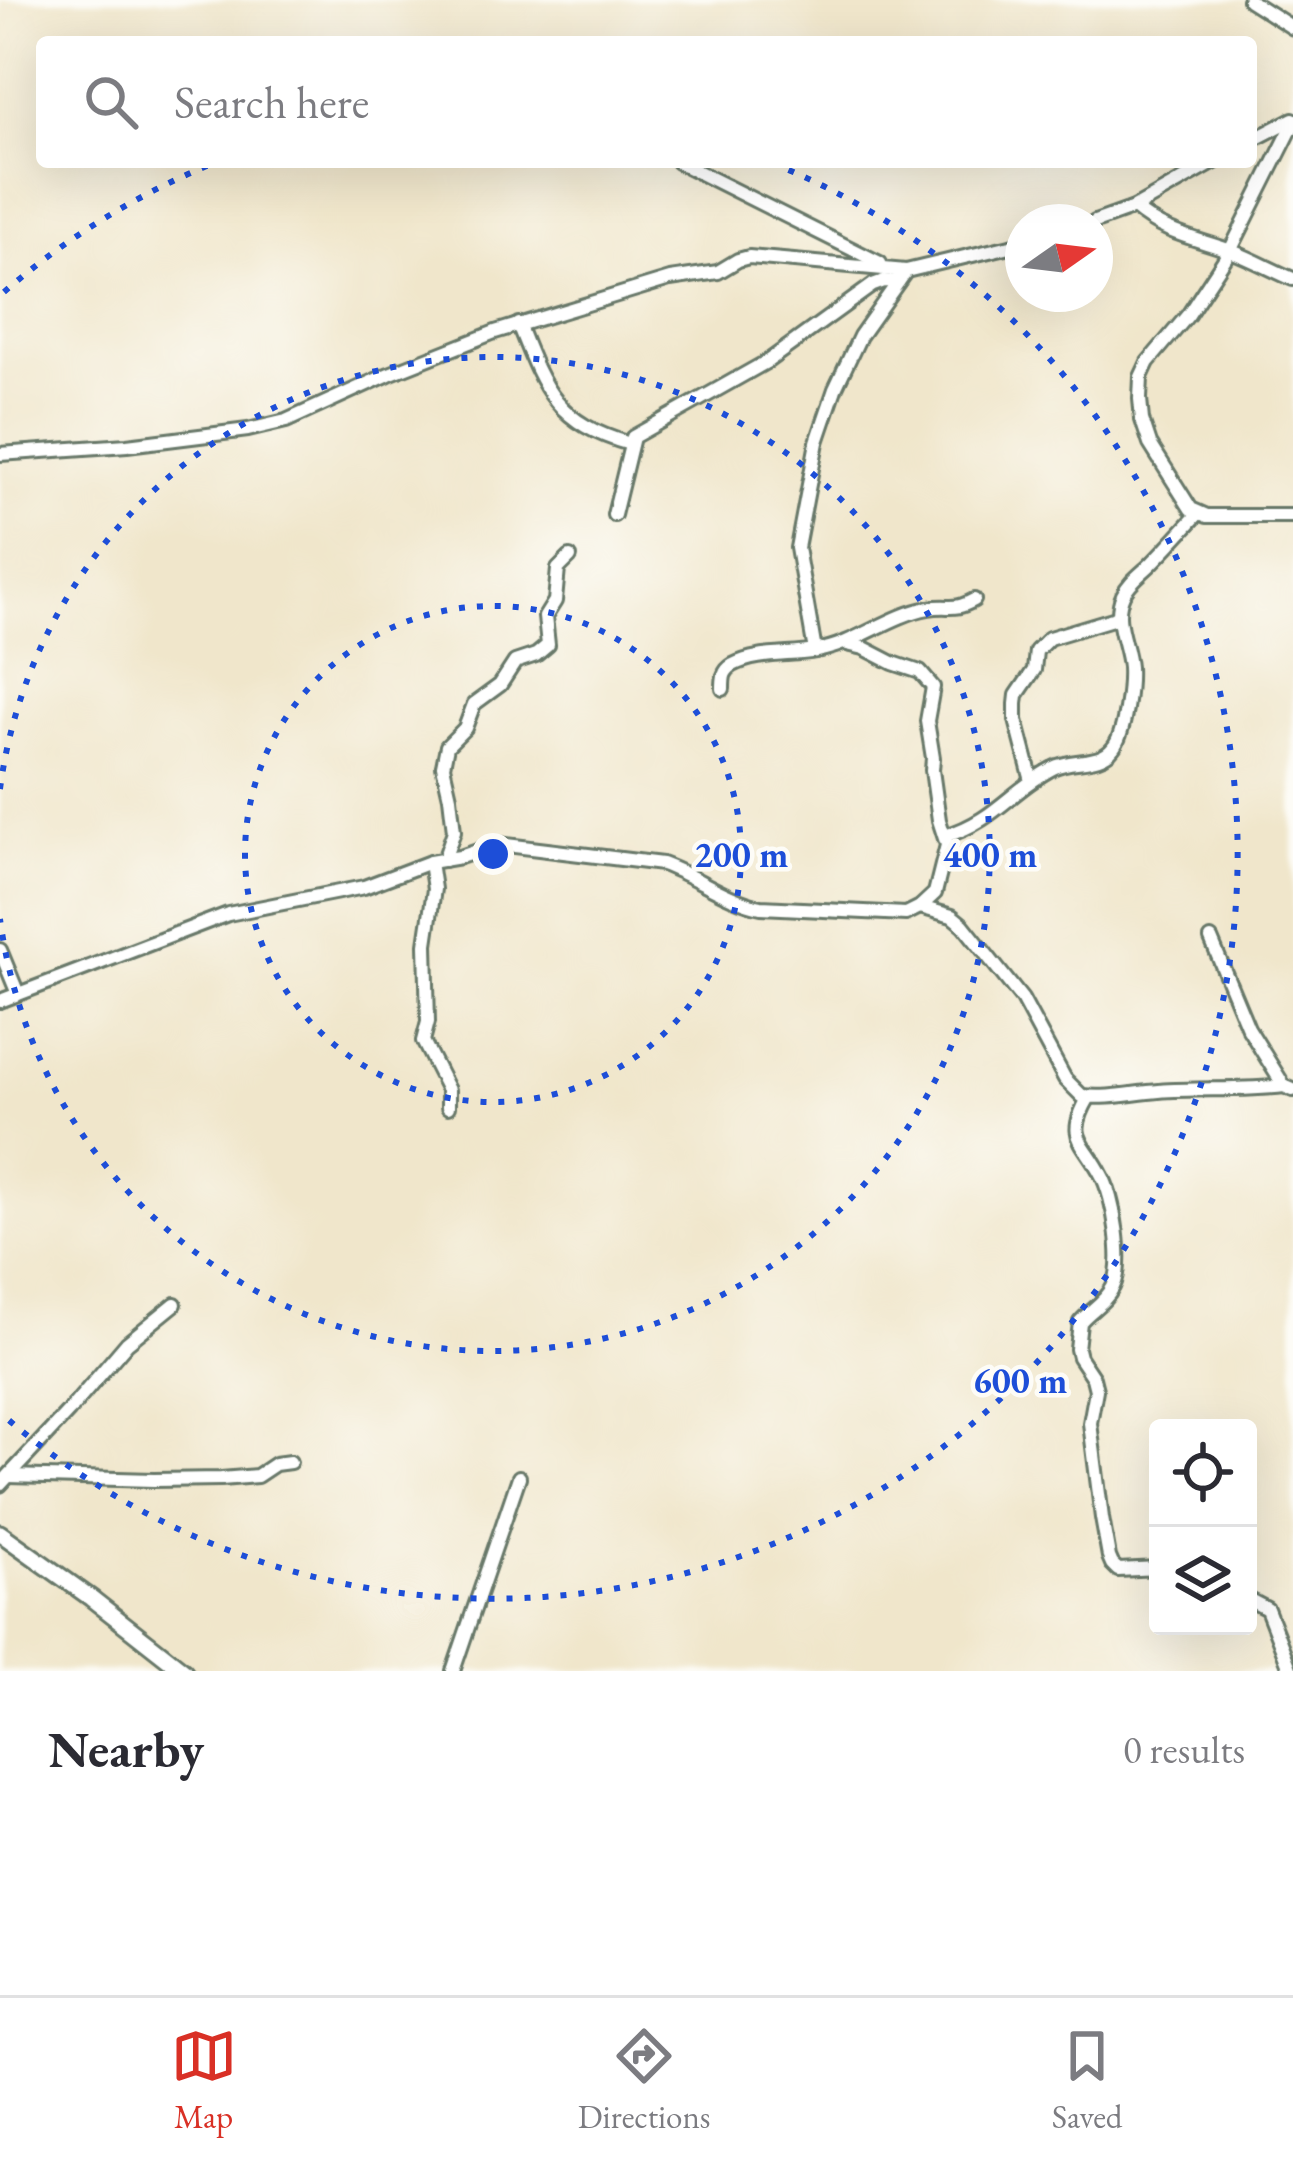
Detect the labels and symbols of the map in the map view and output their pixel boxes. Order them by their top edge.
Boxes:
north arrow [1005,204,1113,312]
text: 200 m [694,831,788,878]
text: 400 m [943,831,1037,878]
centre of rings [472,833,514,875]
text: 600 m [973,1357,1067,1404]

